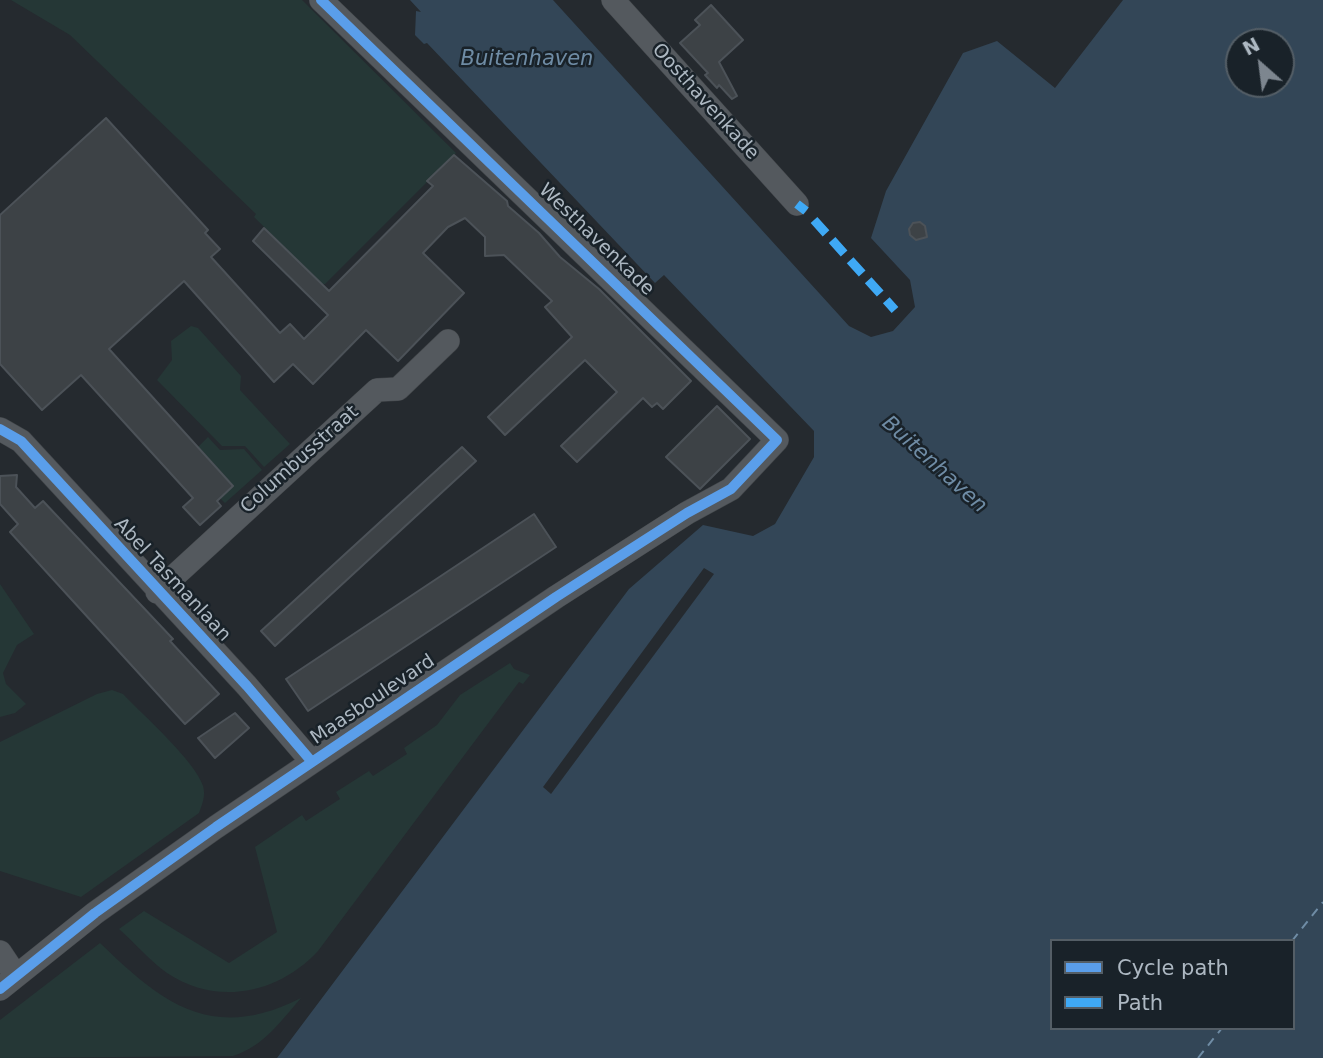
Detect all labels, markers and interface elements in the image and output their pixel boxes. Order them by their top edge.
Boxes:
north arrow [1225,28,1295,98]
text: N [1239,33,1263,60]
street label: Oosthavenkade [647,39,763,165]
water label: Buitenhaven [461,47,593,73]
street label: Westhavenkade [534,179,658,301]
street label: Columbusstraat [236,401,364,519]
water label: Buitenhaven [876,411,992,519]
street label: Abel Tasmanlaan [109,513,235,647]
street label: Maasboulevard [307,650,439,750]
legend [1050,939,1295,1030]
text: Cycle path [1117,956,1229,980]
text: Path [1117,991,1163,1015]

